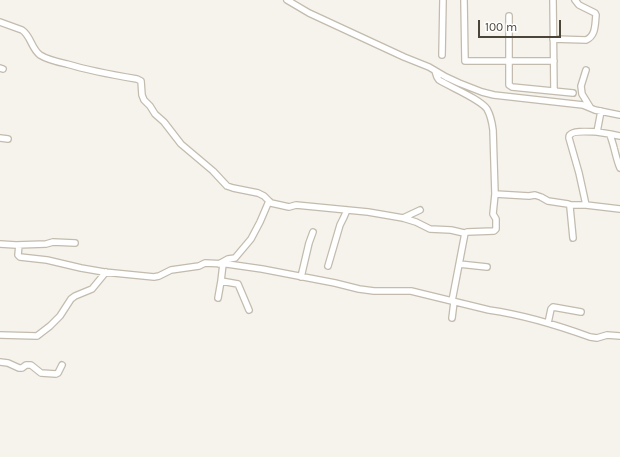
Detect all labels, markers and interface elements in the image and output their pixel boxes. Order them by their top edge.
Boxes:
scale bar [480,12,563,38]
text: 100 m [485,20,517,34]

